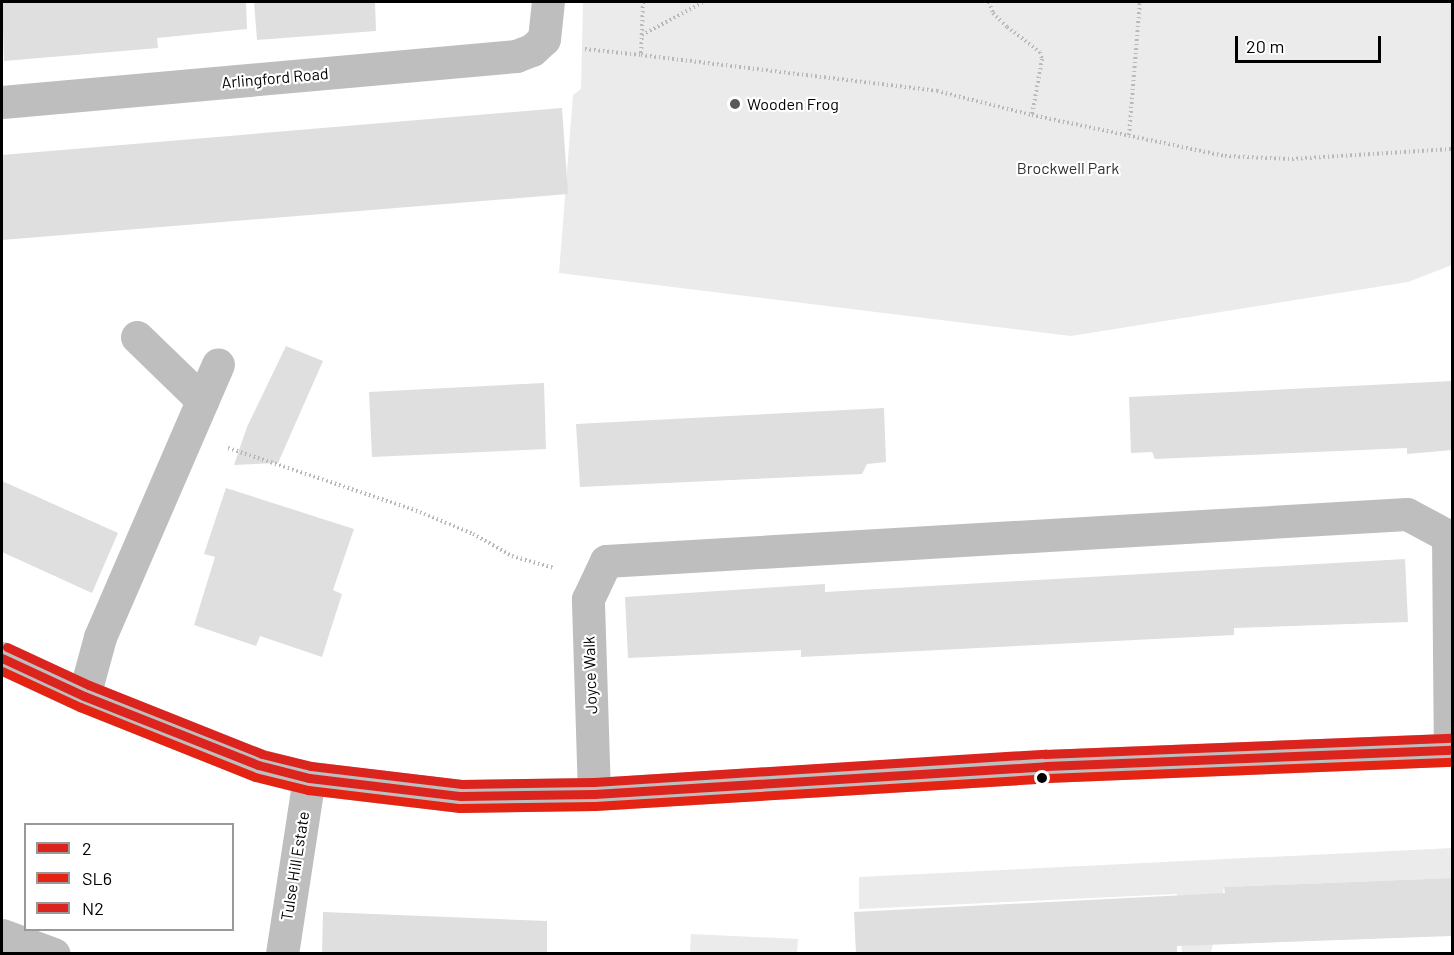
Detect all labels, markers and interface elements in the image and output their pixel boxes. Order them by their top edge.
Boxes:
scale bar [1238,24,1384,62]
text: 20 m [1246,35,1284,57]
street label: Arlingford Road [221,64,329,92]
place label: Wooden Frog [747,94,839,114]
marker: Wooden Frog [728,97,742,111]
park label: Brockwell Park [1017,158,1119,178]
street label: Joyce Walk [579,636,601,714]
unlabelled marker [1036,772,1048,784]
street label: Tulse Hill Estate [277,810,313,922]
legend [24,823,234,931]
text: 2 [82,837,92,859]
text: SL6 [82,867,112,889]
text: N2 [82,897,104,919]

